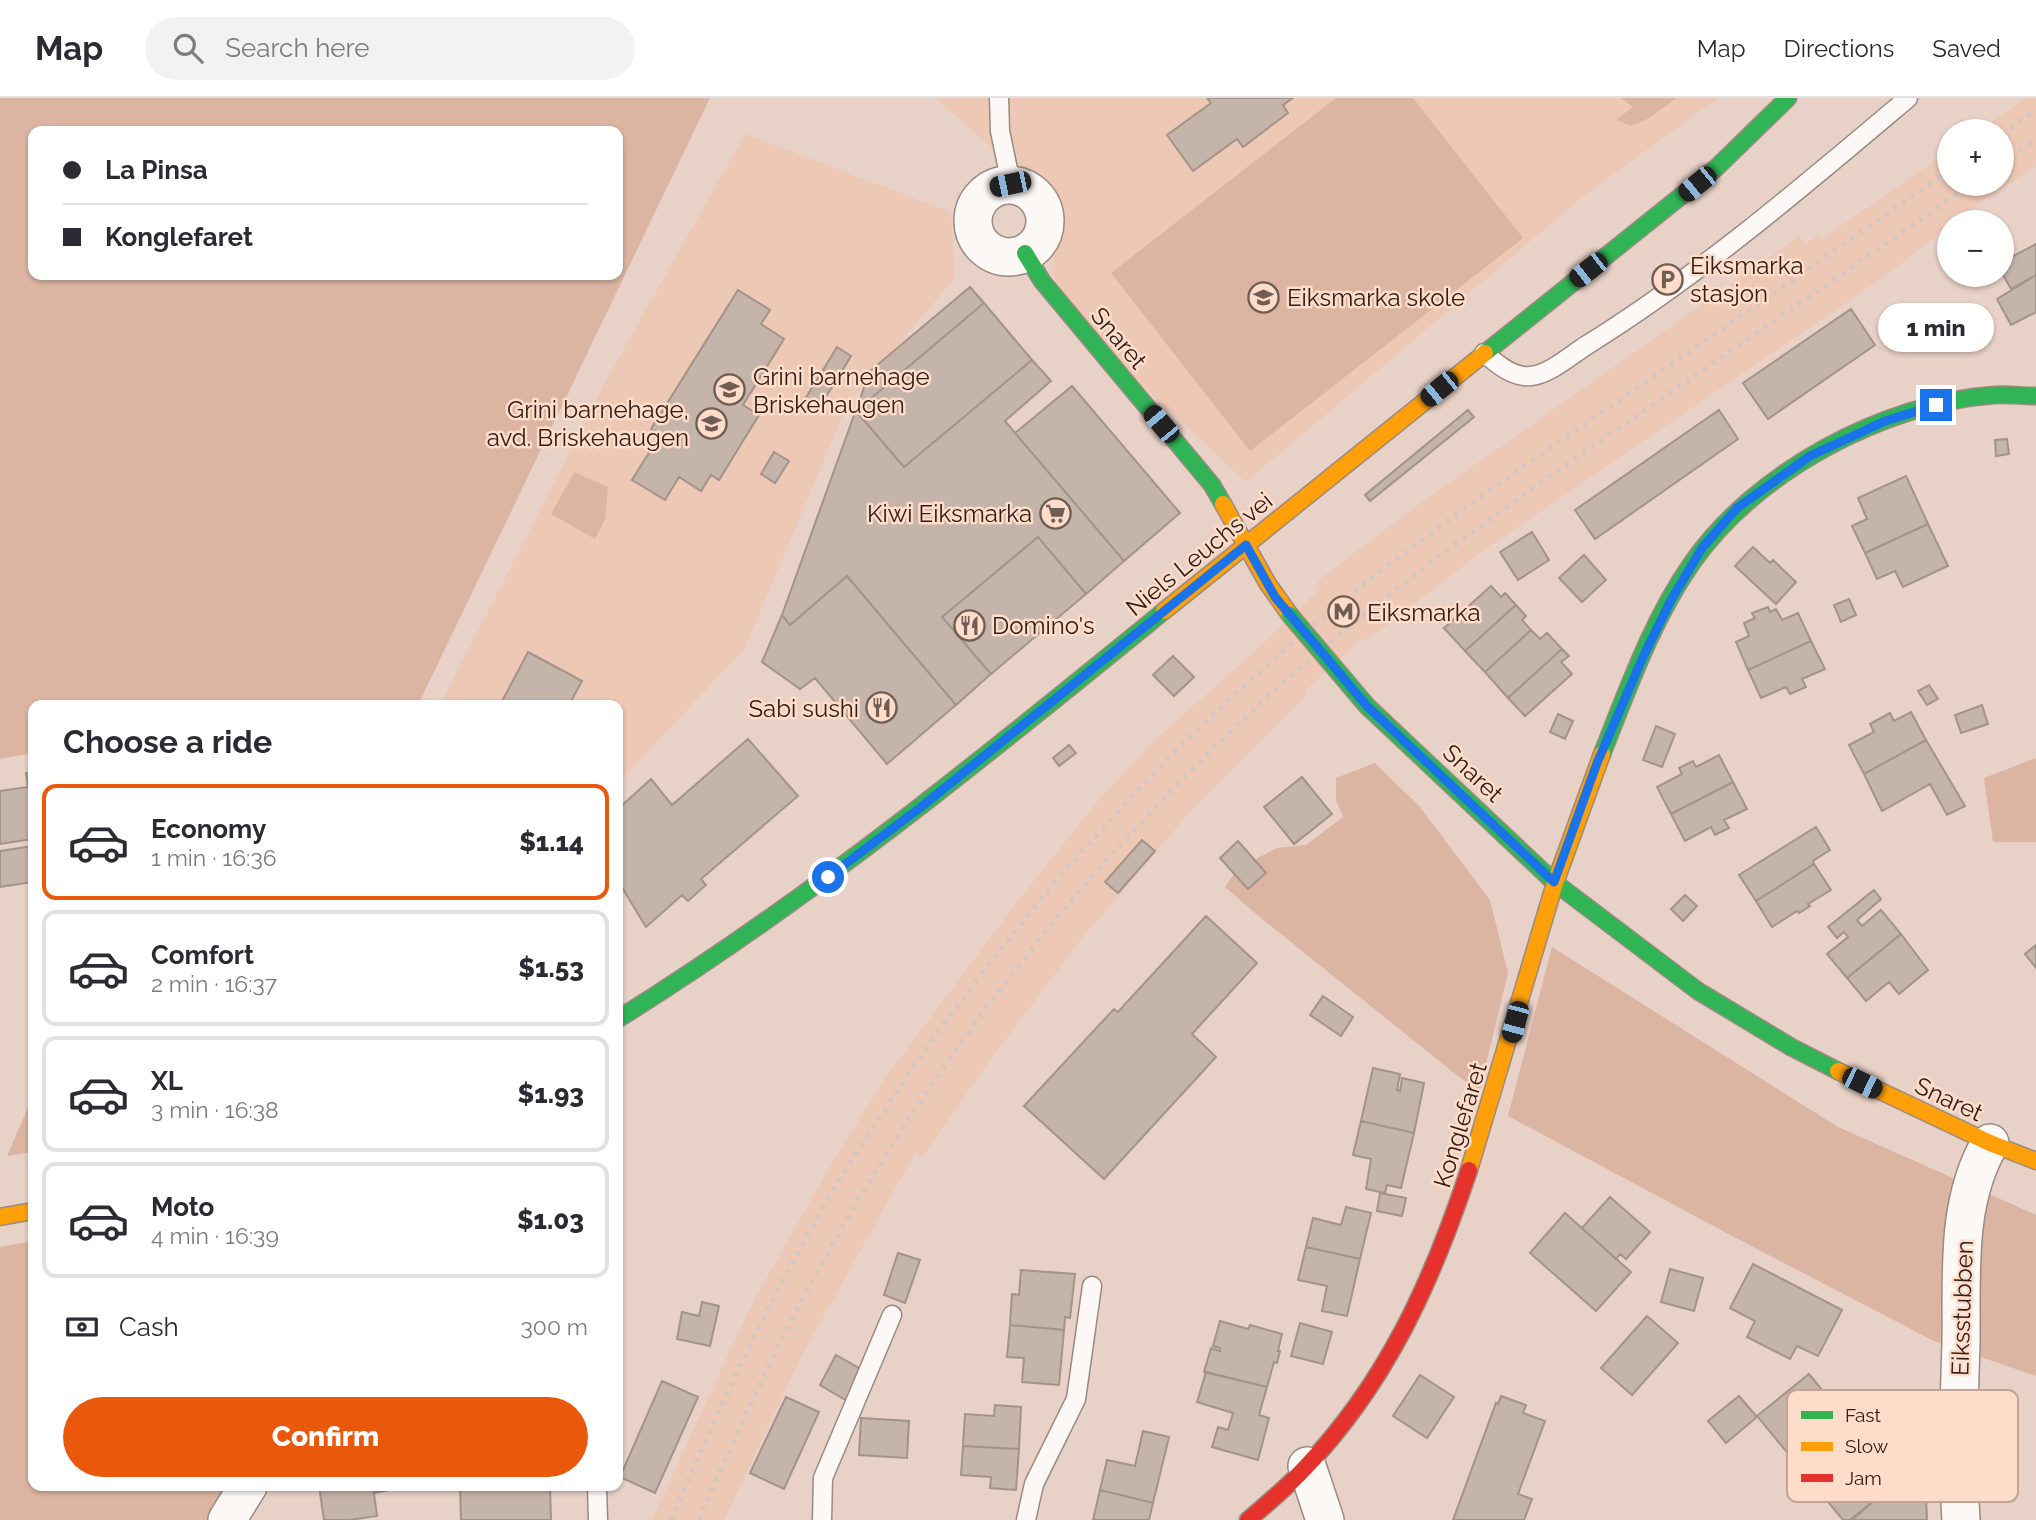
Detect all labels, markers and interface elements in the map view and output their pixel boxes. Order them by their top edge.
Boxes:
search box [145,17,635,80]
text: Map [35,29,103,68]
icon: search [169,29,207,67]
text: Search here [225,33,370,63]
text: Map [1697,34,1746,63]
text: Directions [1784,34,1894,63]
text: Saved [1932,34,2001,63]
map controls [1937,119,2014,287]
button: + [1937,119,2014,196]
text: La Pinsa [105,155,208,185]
car [1675,163,1720,205]
car [988,169,1033,199]
button: − [1937,210,2014,287]
text: Konglefaret [105,222,253,252]
car [1565,249,1612,291]
place label: Eiksmarka stasjon [1690,251,1803,308]
parking icon: Eiksmarka stasjon [1650,262,1684,296]
school or university icon: Eiksmarka skole [1247,280,1281,314]
place label: Eiksmarka skole [1287,283,1465,312]
street label: Snaret [1085,301,1153,375]
callout: 1 min [1878,303,1994,352]
text: 1 min [1906,314,1966,341]
place label: Grini barnehage Briskehaugen [753,362,930,419]
car [1417,368,1462,410]
school or university icon: Grini barnehage Briskehaugen [713,373,747,407]
route end [1920,389,1952,421]
place label: Grini barnehage, avd. Briskehaugen [487,395,689,452]
car [1140,401,1183,447]
school or university icon: Grini barnehage, avd. Briskehaugen [695,406,729,440]
street label: Niels Leuchs vei [1120,486,1278,622]
supermarket icon: Kiwi Eiksmarka [1038,496,1072,530]
place label: Kiwi Eiksmarka [867,499,1032,528]
metro station icon: Eiksmarka [1327,595,1361,629]
place label: Eiksmarka [1367,598,1480,627]
restaurant icon: Domino's [952,608,986,642]
place label: Domino's [992,611,1095,640]
restaurant icon: Sabi sushi [865,691,899,725]
place label: Sabi sushi [749,694,859,723]
text: Choose a ride [63,723,272,760]
street label: Snaret [1437,738,1509,808]
icon: car [67,811,130,874]
text: Economy [151,814,266,844]
text: $1.14 [519,827,584,857]
text: 1 min · 16:36 [151,844,277,871]
route start [812,861,844,893]
icon: car [67,937,130,1000]
text: Comfort [151,940,254,970]
text: $1.53 [518,953,584,983]
text: 2 min · 16:37 [151,970,277,997]
car [1500,999,1531,1045]
street label: Konglefaret [1427,1059,1493,1191]
icon: car [67,1063,130,1126]
car [1839,1064,1886,1102]
text: XL [151,1066,183,1096]
street label: Snaret [1910,1071,1988,1127]
text: $1.93 [518,1079,584,1109]
text: 3 min · 16:38 [151,1096,279,1123]
icon: car [67,1189,130,1252]
text: Moto [151,1192,214,1222]
text: $1.03 [517,1205,584,1235]
text: 4 min · 16:39 [151,1222,279,1249]
street label: Eiksstubben [1945,1240,1979,1376]
icon: cash [63,1308,101,1346]
text: Cash [119,1312,179,1342]
text: 300 m [521,1313,588,1340]
legend [1787,1390,2018,1502]
button: Confirm [63,1397,588,1477]
text: Fast [1845,1404,1881,1426]
text: Slow [1845,1435,1889,1457]
text: Jam [1845,1467,1882,1489]

